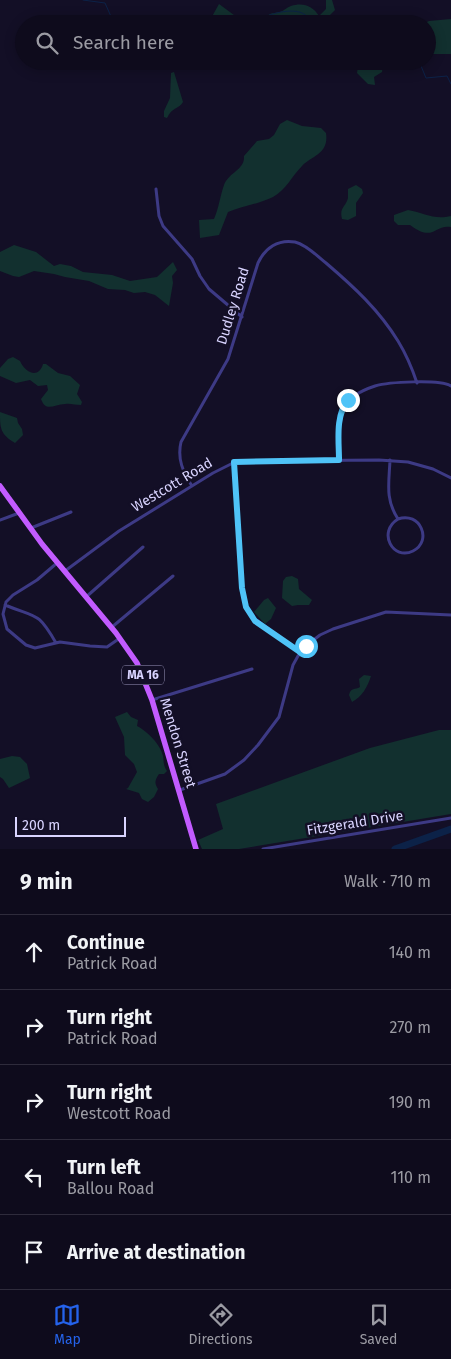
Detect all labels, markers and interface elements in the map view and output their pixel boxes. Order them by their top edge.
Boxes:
search box [15,15,436,70]
icon: search [33,29,61,57]
text: Search here [73,31,174,54]
street label: Dudley Road [213,265,253,347]
route end [337,389,360,412]
street label: Westcott Road [129,454,215,516]
route start [295,635,318,658]
road number: MA 16 [122,666,164,684]
street label: Mendon Street [156,696,200,791]
street label: Fitzgerald Drive [306,807,404,839]
scale bar [15,814,126,837]
text: 200 m [22,817,60,834]
text: 9 min [20,869,73,895]
text: Walk · 710 m [344,872,431,891]
text: Continue [67,931,145,954]
icon: ahead [20,938,48,966]
text: 140 m [389,943,431,962]
text: Patrick Road [67,954,158,973]
text: Turn right [67,1006,152,1029]
icon: right [20,1013,48,1041]
text: 270 m [389,1018,431,1037]
text: Patrick Road [67,1029,158,1048]
text: Turn right [67,1081,152,1104]
icon: right [20,1088,48,1116]
text: 190 m [389,1093,431,1112]
text: Westcott Road [67,1104,171,1123]
text: Turn left [67,1156,141,1179]
icon: left [20,1163,48,1191]
text: 110 m [390,1168,431,1187]
text: Ballou Road [67,1179,154,1198]
icon: arrive [20,1238,48,1266]
text: Arrive at destination [67,1241,246,1264]
tab: Map [53,1301,81,1348]
tab: Directions [188,1301,253,1348]
tab: Saved [360,1301,398,1348]

